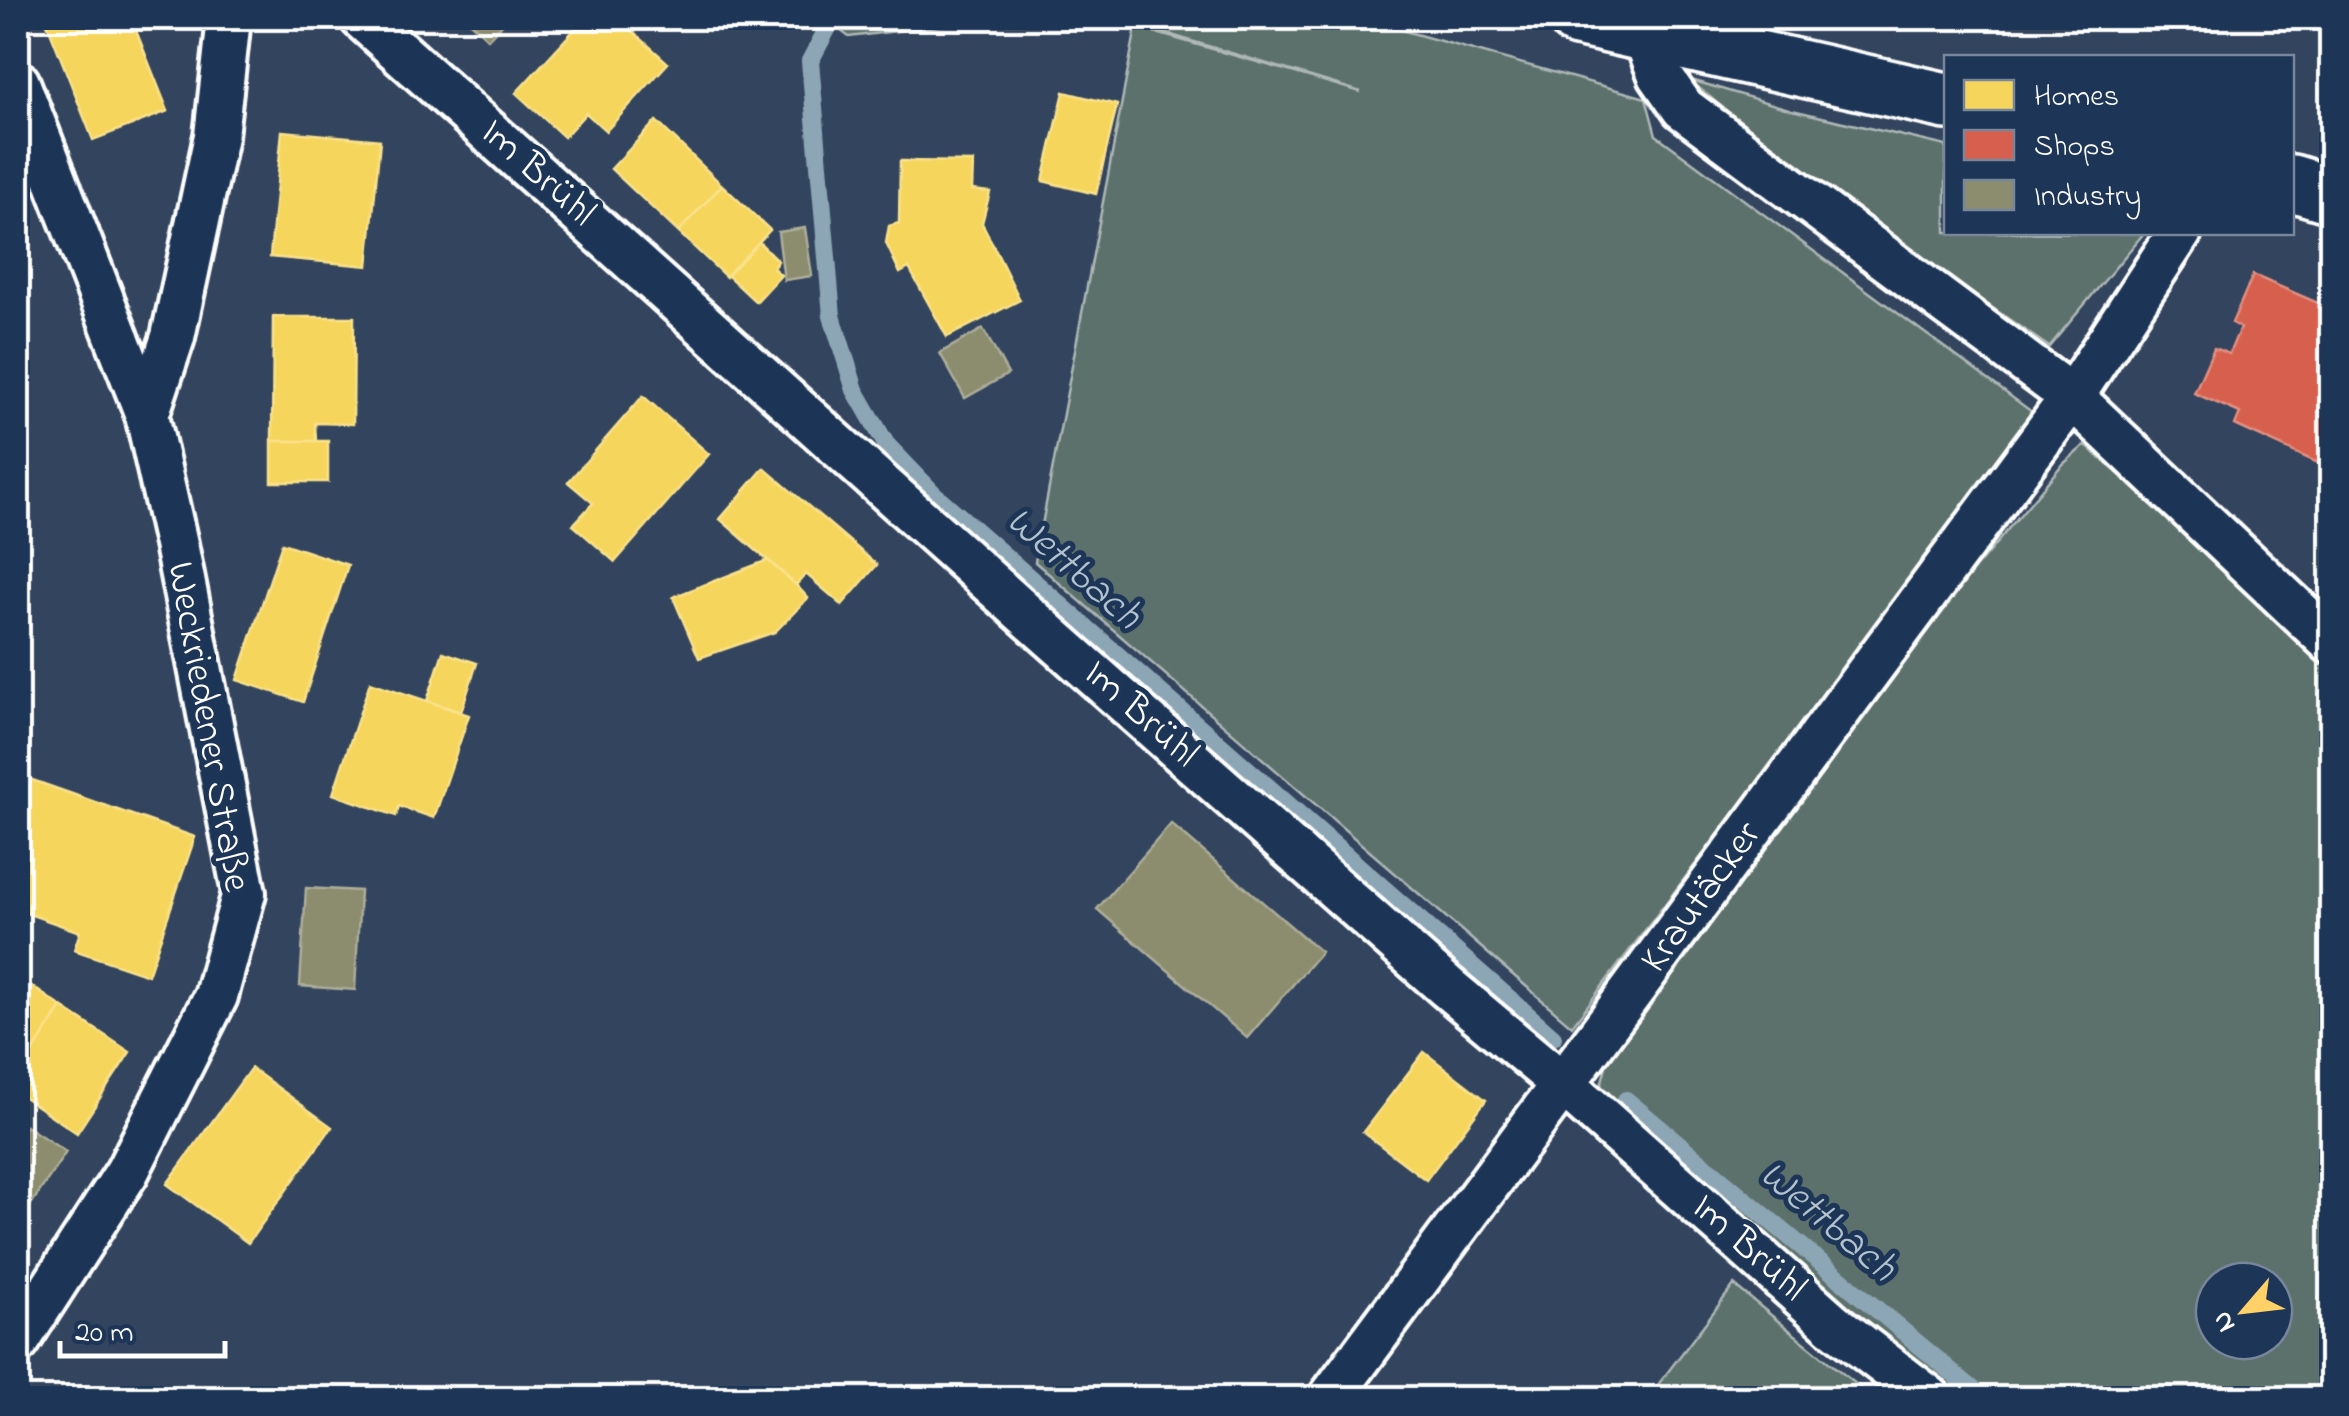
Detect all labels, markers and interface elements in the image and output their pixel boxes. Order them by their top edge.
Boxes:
legend [1944,55,2294,235]
text: Homes [2034,76,2119,120]
street label: Im Brühl [466,106,608,242]
text: Shops [2034,126,2115,170]
text: Industry [2034,176,2141,220]
water label: Wettbach [991,492,1155,646]
street label: Weckriedener Straße [149,557,265,897]
street label: Im Brühl [1069,647,1211,783]
street label: Krautäcker [1627,809,1778,986]
water label: Wettbach [1745,1146,1910,1298]
street label: Im Brühl [1677,1181,1819,1317]
north arrow [2194,1261,2294,1361]
scale bar [60,1296,225,1358]
text: N [2202,1303,2248,1339]
text: 20 m [75,1312,134,1356]

